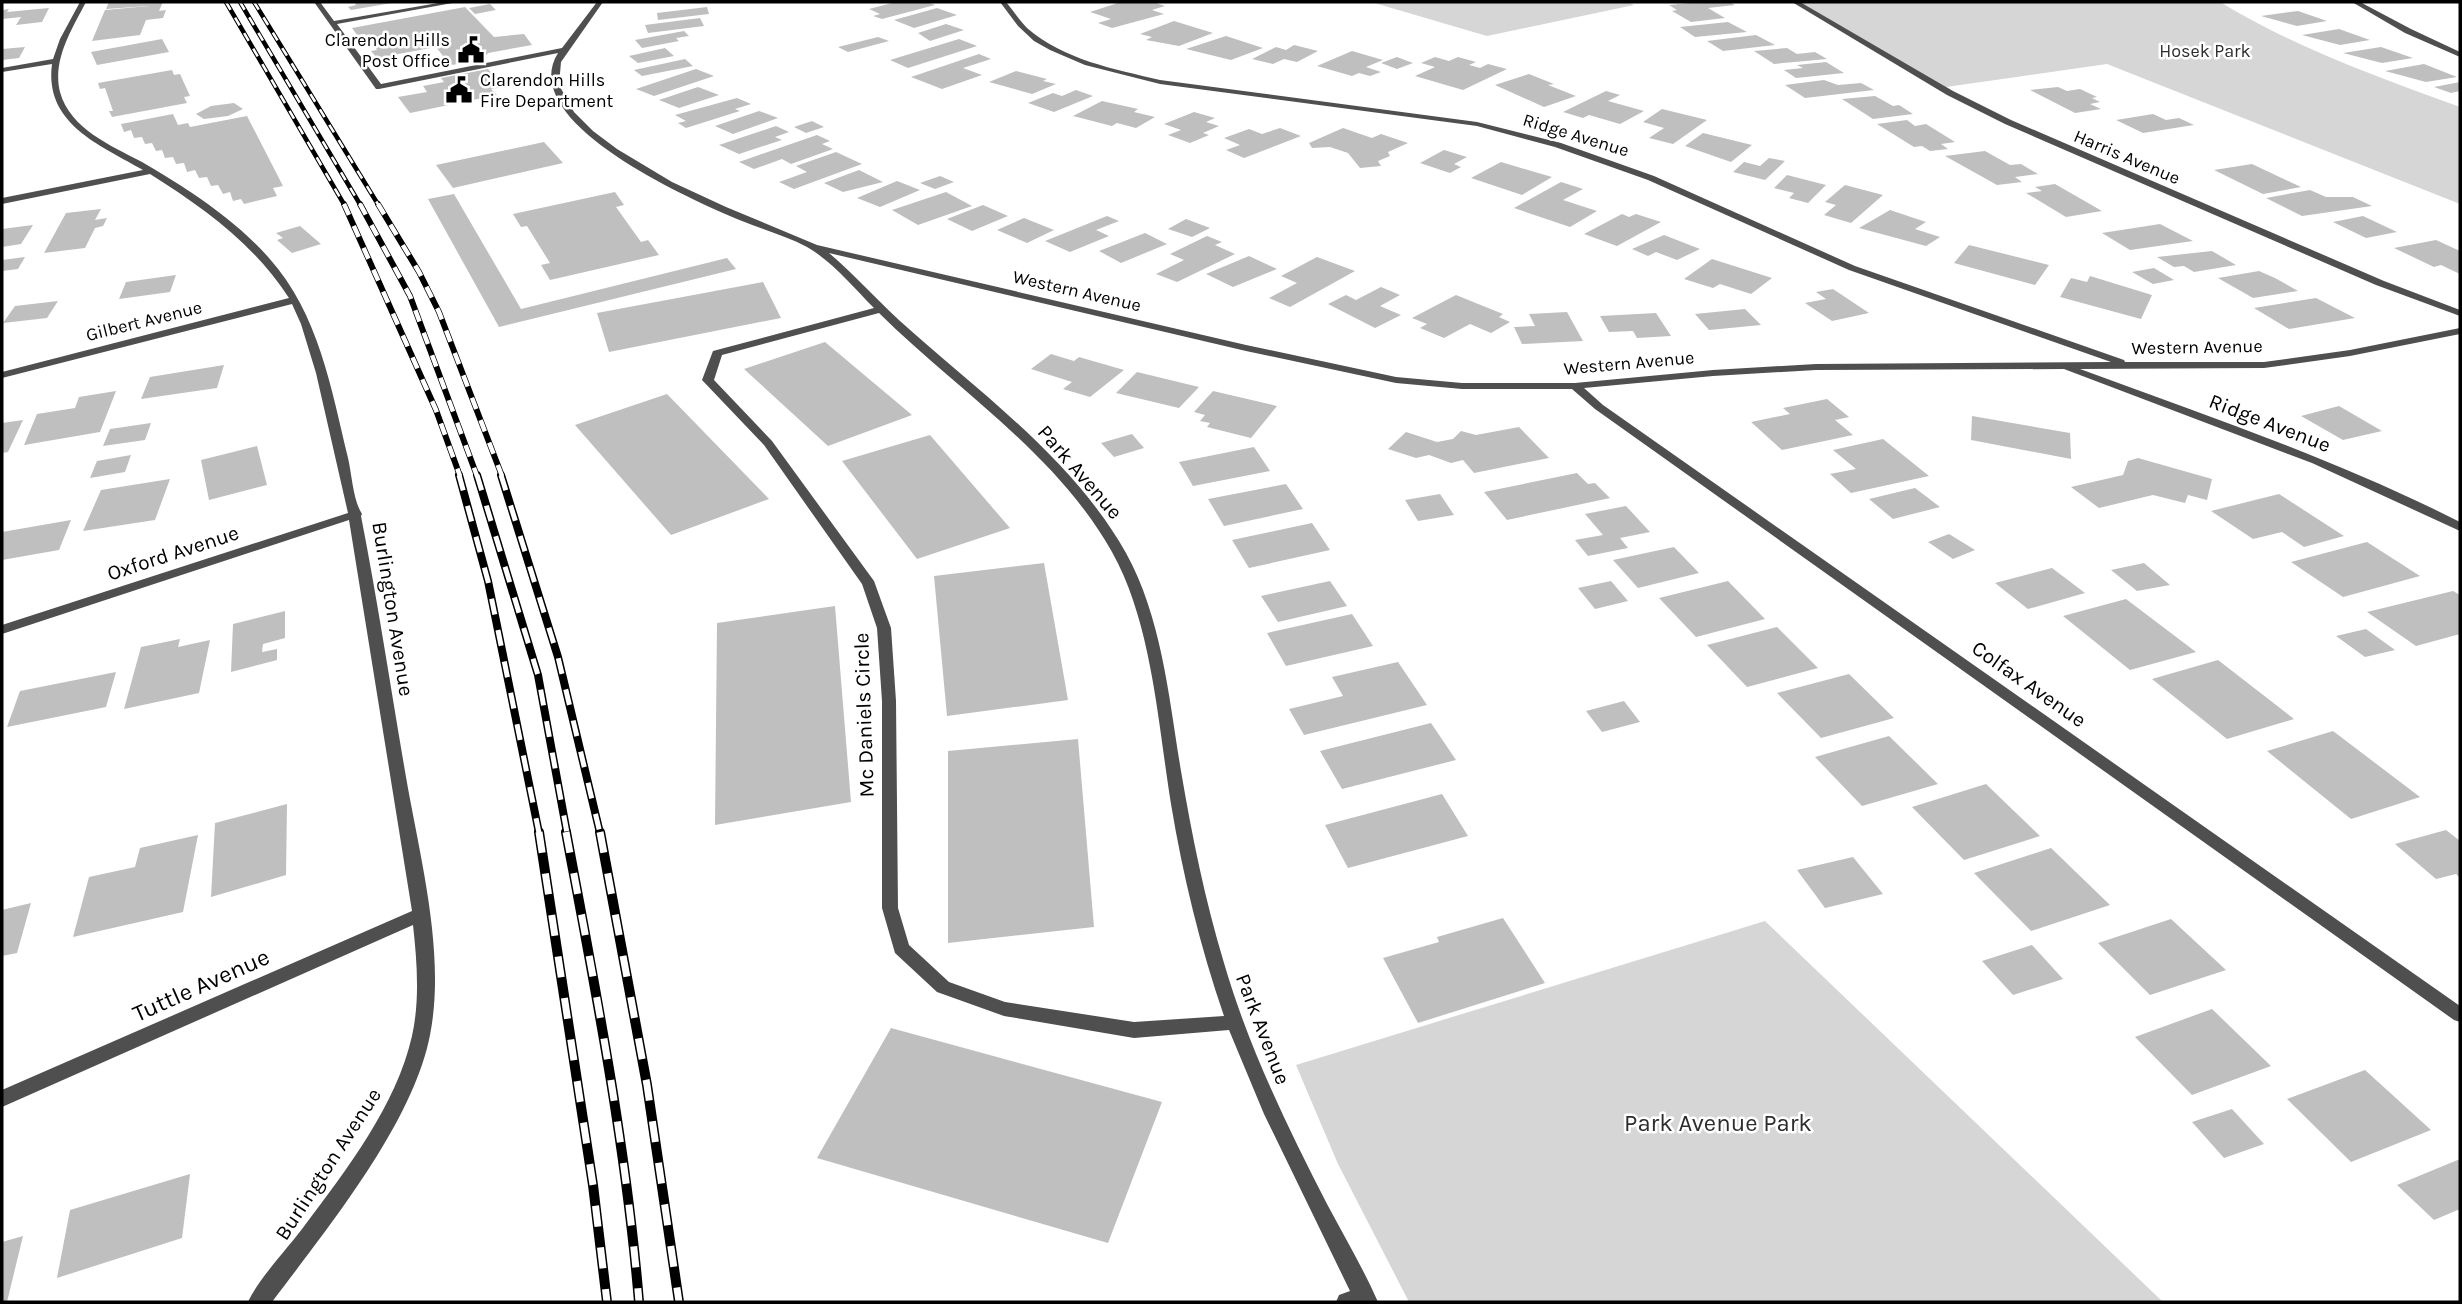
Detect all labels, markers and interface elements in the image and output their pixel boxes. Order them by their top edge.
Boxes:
place label: Clarendon Hills Post Office [325,29,450,72]
public building icon: Clarendon Hills Post Office [456,35,486,65]
park label: Hosek Park [2159,40,2251,62]
place label: Clarendon Hills Fire Department [480,69,614,112]
public building icon: Clarendon Hills Fire Department [444,75,474,105]
street label: Ridge Avenue [1520,108,1632,162]
street label: Harris Avenue [2071,125,2183,189]
street label: Western Avenue [1011,266,1143,316]
street label: Gilbert Avenue [84,296,204,346]
street label: Western Avenue [2131,335,2263,359]
street label: Western Avenue [1563,346,1695,380]
street label: Ridge Avenue [2206,389,2334,457]
street label: Park Avenue [1033,420,1127,524]
street label: Oxford Avenue [104,520,242,586]
street label: Burlington Avenue [367,520,419,698]
street label: Mc Daniels Circle [849,632,879,798]
street label: Colfax Avenue [1967,636,2091,732]
street label: Tuttle Avenue [128,942,274,1028]
street label: Park Avenue [1231,970,1295,1088]
street label: Burlington Avenue [270,1084,386,1244]
park label: Park Avenue Park [1624,1109,1812,1137]

